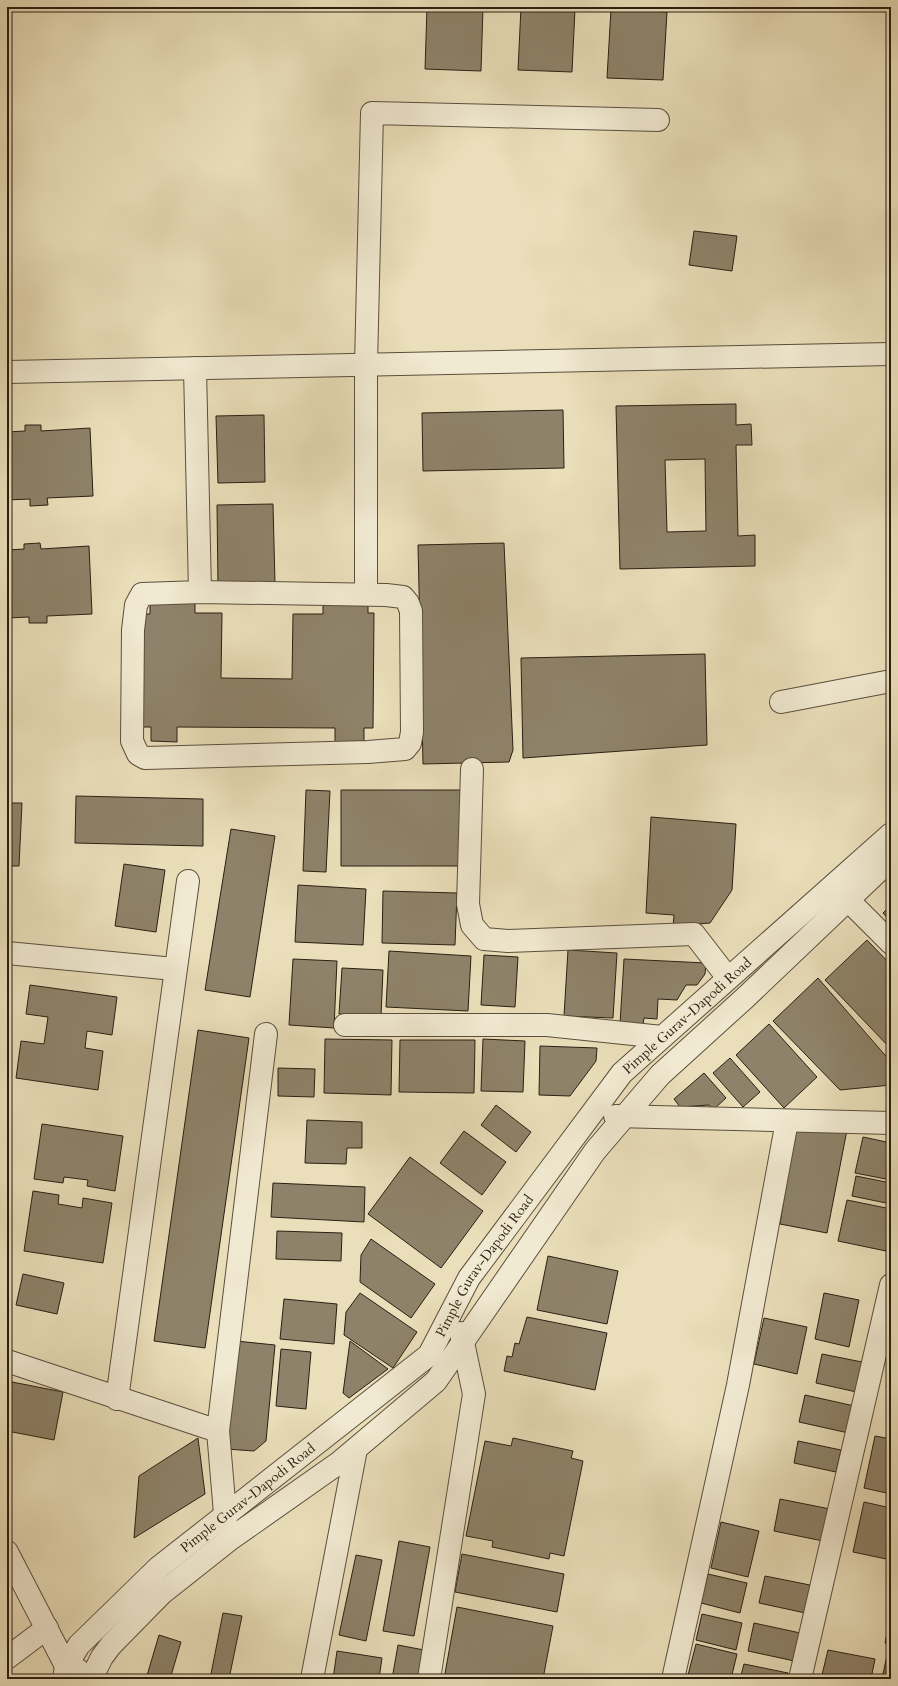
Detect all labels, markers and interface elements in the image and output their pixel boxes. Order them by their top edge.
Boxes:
street label: Pimple Gurav-Dapodi Road [618,953,756,1078]
street label: Pimple Gurav-Dapodi Road [431,1190,538,1340]
street label: Pimple Gurav-Dapodi Road [176,1438,319,1557]

